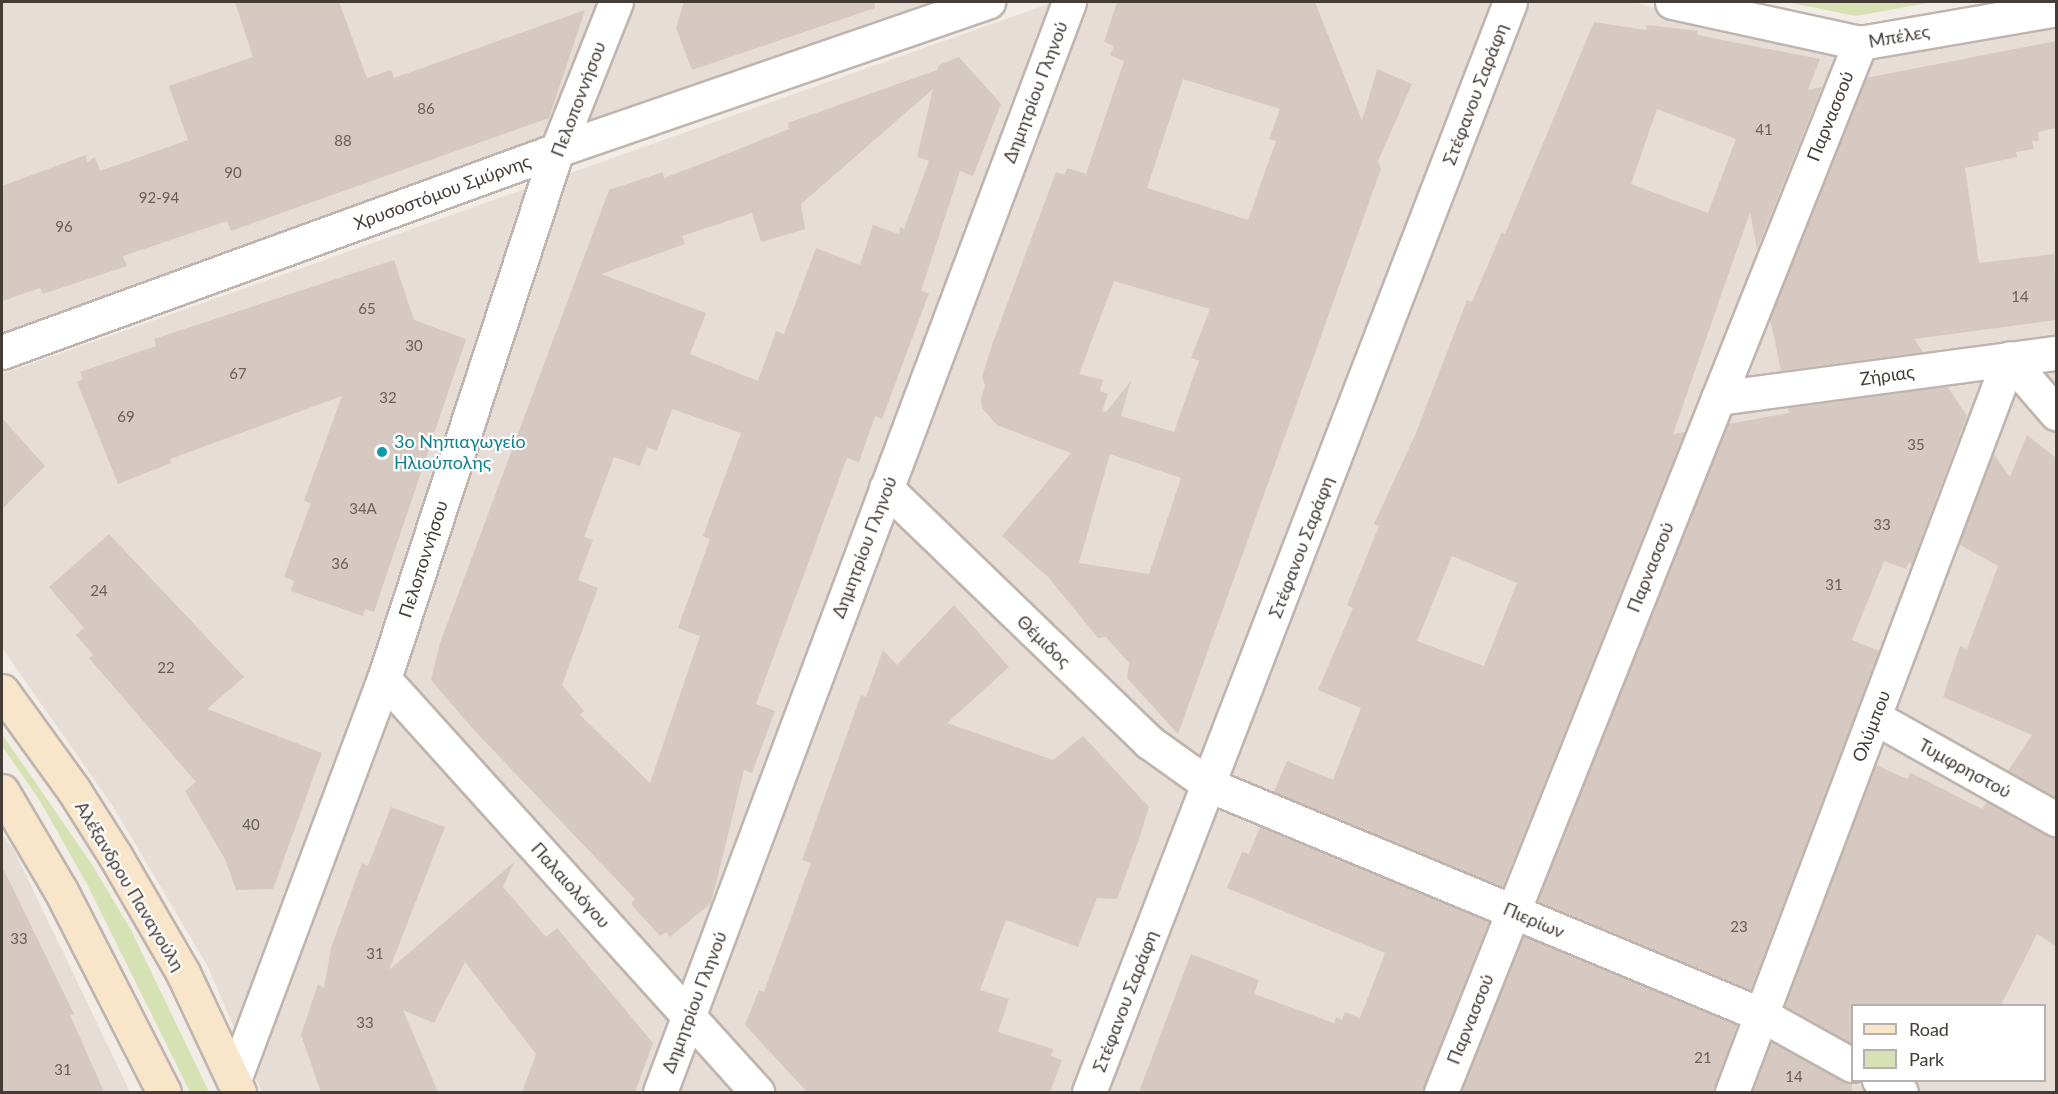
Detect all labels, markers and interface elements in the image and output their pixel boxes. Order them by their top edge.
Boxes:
street label: Δημητρίου Γληνού [998,18,1072,166]
street label: Στέφανου Σαράφη [1438,20,1512,168]
street label: Μπέλες [1867,20,1931,52]
street label: Πελοποννήσου [546,38,610,160]
street label: Παρνασσού [1802,68,1858,164]
house number: 86 [417,100,435,118]
house number: 41 [1755,121,1773,139]
house number: 88 [334,132,352,150]
street label: Χρυσοστόμου Σμύρνης [351,150,533,234]
house number: 90 [224,164,242,182]
house number: 92-94 [139,189,179,207]
house number: 96 [55,218,73,236]
house number: 14 [2011,288,2029,306]
house number: 65 [358,300,376,318]
house number: 30 [405,337,423,355]
street label: Ζήριας [1858,360,1916,390]
house number: 67 [229,365,247,383]
house number: 32 [379,389,397,407]
house number: 69 [117,408,135,426]
place label: 3o Νηπιαγωγείο Ηλιούπολης [394,431,526,474]
house number: 35 [1907,436,1925,454]
marker: 3o Νηπιαγωγείο Ηλιούπολης [375,445,389,459]
street label: Δημητρίου Γληνού [827,473,901,621]
street label: Στέφανου Σαράφη [1264,473,1338,621]
street label: Πελοποννήσου [394,498,452,620]
house number: 34Α [349,500,377,518]
house number: 33 [1873,516,1891,534]
street label: Παρνασσού [1622,519,1678,615]
house number: 36 [331,555,349,573]
house number: 31 [1825,576,1843,594]
house number: 24 [90,582,108,600]
street label: Θέμιδος [1013,610,1075,672]
house number: 22 [157,659,175,677]
street label: Ολύμπου [1848,687,1894,765]
street label: Τυμφρηστού [1915,734,2015,802]
street label: Αλέξανδρου Παναγούλη [71,797,189,975]
house number: 40 [242,816,260,834]
street label: Παλαιολόγου [527,838,615,932]
street label: Πιερίων [1500,898,1568,942]
house number: 23 [1730,918,1748,936]
street label: Στέφανου Σαράφη [1088,927,1162,1075]
street label: Δημητρίου Γληνού [657,928,731,1076]
house number: 33 [10,930,28,948]
house number: 31 [366,945,384,963]
street label: Παρνασσού [1442,971,1498,1067]
legend [1851,1004,2046,1082]
house number: 33 [356,1014,374,1032]
text: Road [1909,1018,1949,1040]
text: Park [1909,1048,1944,1070]
house number: 21 [1694,1049,1712,1067]
house number: 31 [54,1061,72,1079]
house number: 14 [1785,1068,1803,1086]

